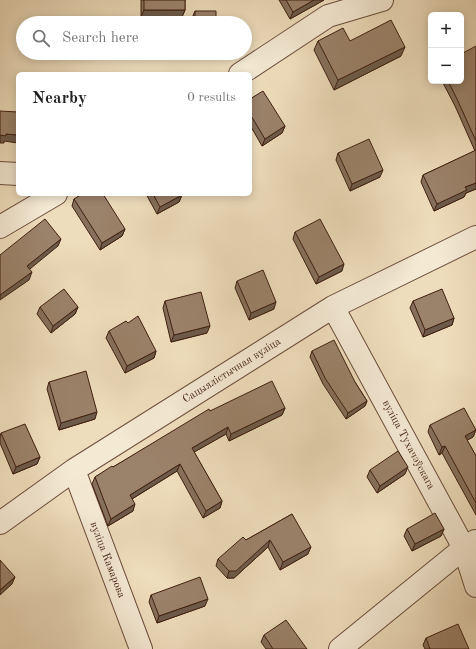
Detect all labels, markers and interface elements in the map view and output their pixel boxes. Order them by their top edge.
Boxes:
map controls [428,12,464,84]
button: + [428,12,464,48]
search box [16,16,252,60]
icon: search [30,27,52,49]
text: Search here [62,31,139,46]
button: − [428,48,464,84]
text: Nearby [32,90,87,107]
text: 0 results [187,91,236,104]
street label: Сацыялістычная вуліца [181,336,283,406]
street label: вуліца Тухачэўскага [380,398,436,492]
street label: вуліца Камарова [87,520,127,600]

